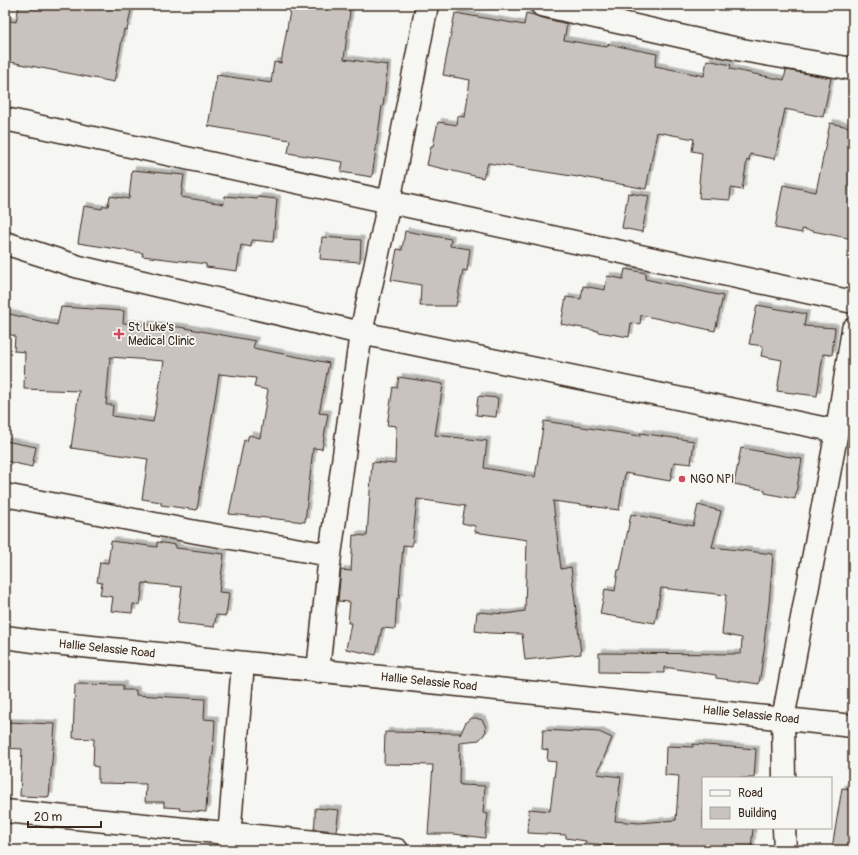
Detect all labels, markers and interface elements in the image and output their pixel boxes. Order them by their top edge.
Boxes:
place label: St Luke's Medical Clinic [128,320,195,349]
marker: St Luke's Medical Clinic [113,328,125,340]
place label: NGO NPI [690,472,734,487]
marker: NGO NPI [677,474,687,484]
street label: Hallie Selassie Road [58,636,156,662]
street label: Hallie Selassie Road [380,669,478,695]
street label: Hallie Selassie Road [702,702,800,728]
legend [702,777,832,829]
text: Road [738,786,763,801]
scale bar [28,803,101,829]
text: Building [738,806,777,821]
text: 20 m [34,810,63,825]

